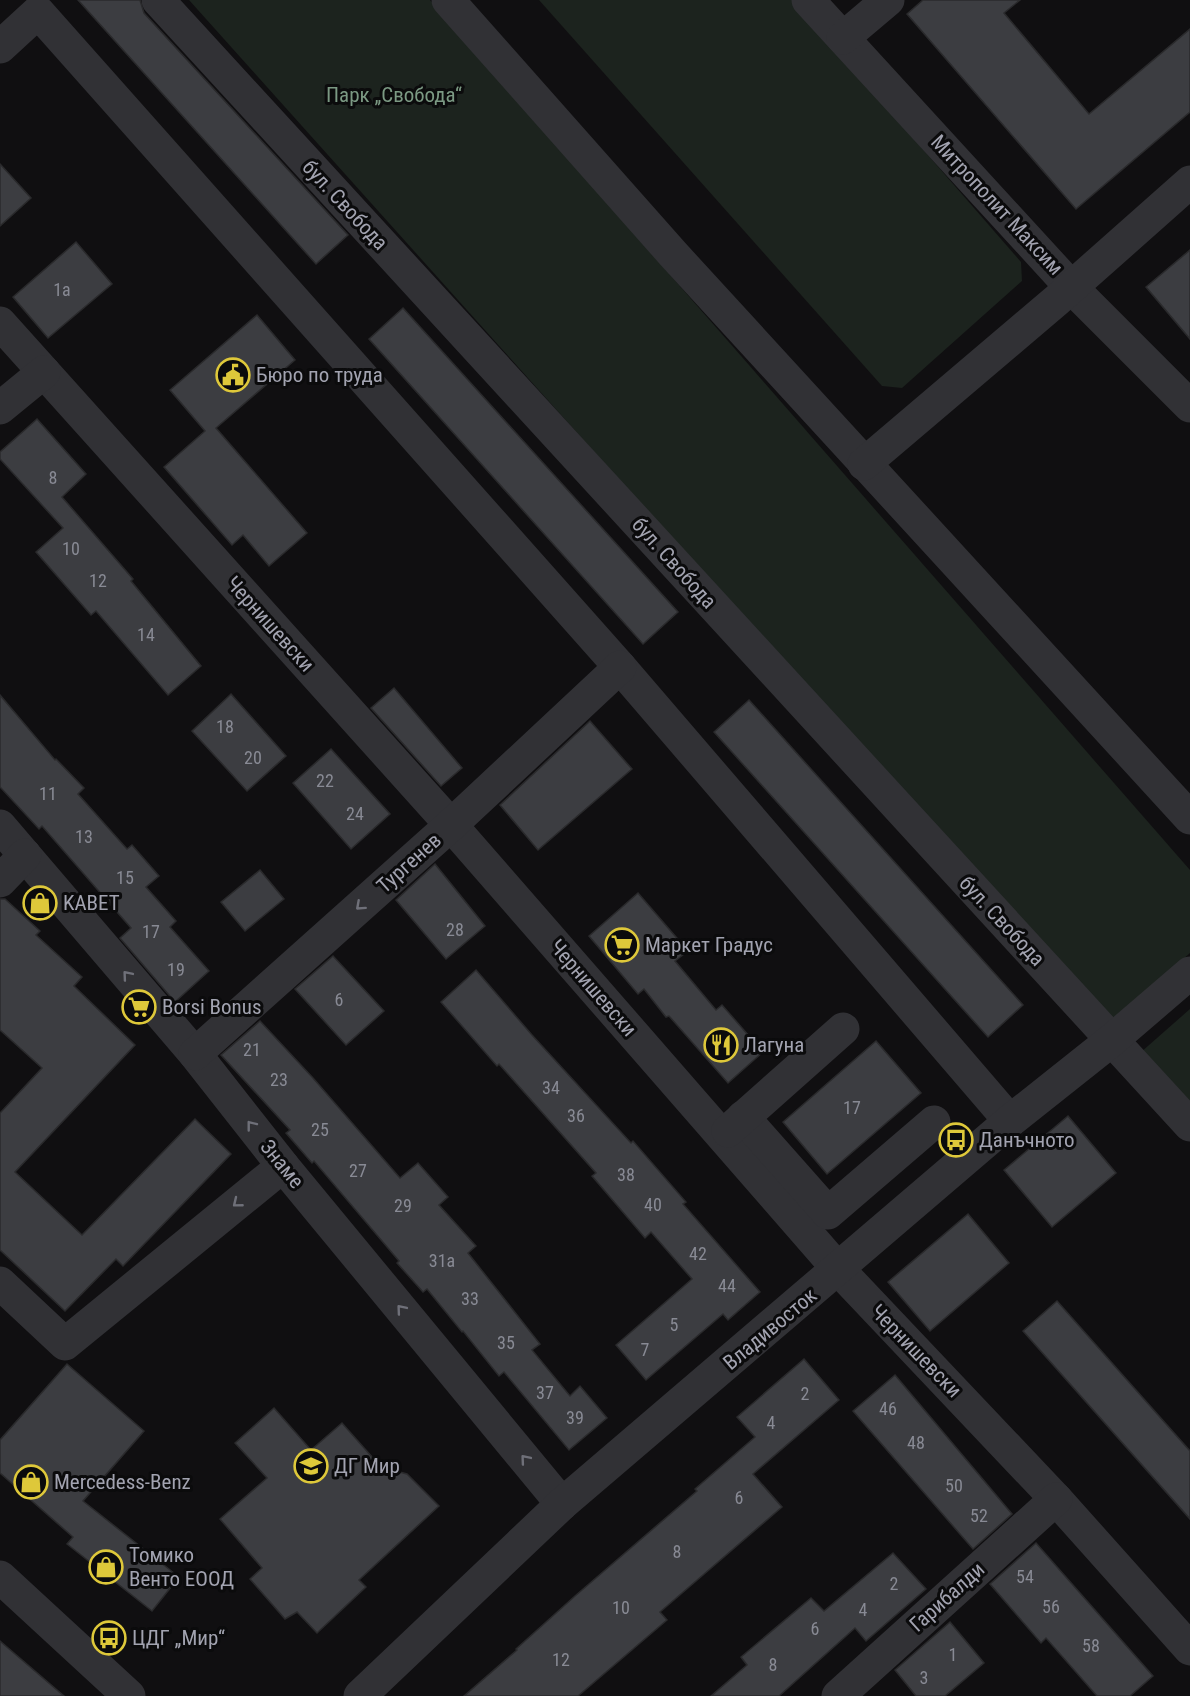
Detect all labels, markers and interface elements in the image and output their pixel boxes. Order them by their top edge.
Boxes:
park label: Парк „Свобода“ [326,83,462,107]
street label: Митрополит Максим [926,130,1068,280]
street label: бул. Свобода [297,155,393,255]
house number: 1a [53,279,71,300]
public building icon: Бюро по труда [215,357,251,393]
place label: Бюро по труда [256,363,383,387]
house number: 8 [49,467,57,488]
street label: бул. Свобода [627,513,721,613]
house number: 10 [62,538,80,559]
house number: 12 [89,570,107,591]
street label: Чернишевски [221,571,319,677]
house number: 14 [137,624,155,645]
house number: 18 [216,716,234,737]
house number: 20 [244,747,262,768]
house number: 22 [316,770,334,791]
house number: 11 [39,783,57,804]
house number: 24 [346,803,364,824]
house number: 13 [75,826,93,847]
street label: Тургенев [372,828,446,898]
house number: 15 [116,867,134,888]
street label: бул. Свобода [954,871,1050,971]
shop icon: KABET [22,885,58,921]
place label: KABET [63,891,120,915]
one-way arrow [356,899,367,910]
house number: 28 [446,919,464,940]
house number: 17 [142,921,160,942]
supermarket icon: Маркет Градус [604,927,640,963]
place label: Маркет Градус [645,933,773,957]
street label: Чернишевски [545,935,641,1041]
house number: 19 [167,959,185,980]
one-way arrow [123,971,134,982]
supermarket icon: Borsi Bonus [121,989,157,1025]
house number: 6 [335,989,343,1010]
place label: Borsi Bonus [162,995,262,1019]
restaurant icon: Лагуна [703,1027,739,1063]
place label: Лагуна [744,1033,804,1057]
house number: 21 [243,1039,261,1060]
house number: 23 [270,1069,288,1090]
house number: 34 [542,1077,560,1098]
house number: 17 [843,1097,861,1118]
house number: 36 [567,1105,585,1126]
house number: 25 [311,1119,329,1140]
one-way arrow [247,1121,258,1132]
bus stop icon: Данъчното [938,1122,974,1158]
place label: Данъчното [979,1128,1075,1152]
street label: Знаме [255,1135,309,1193]
house number: 27 [349,1160,367,1181]
house number: 38 [617,1164,635,1185]
house number: 40 [644,1194,662,1215]
house number: 29 [394,1195,412,1216]
one-way arrow [233,1196,244,1207]
house number: 42 [689,1243,707,1264]
house number: 31a [429,1250,455,1271]
house number: 44 [718,1275,736,1296]
street label: Владивосток [719,1283,821,1375]
house number: 33 [461,1288,479,1309]
street label: Чернишевски [866,1300,966,1402]
one-way arrow [397,1305,408,1316]
house number: 5 [670,1314,679,1335]
house number: 35 [497,1332,515,1353]
house number: 7 [641,1339,650,1360]
house number: 37 [536,1382,554,1403]
house number: 2 [801,1383,810,1404]
house number: 46 [879,1398,897,1419]
house number: 39 [566,1407,584,1428]
house number: 4 [767,1412,776,1433]
house number: 48 [907,1432,925,1453]
school or university icon: ДГ Мир [293,1448,329,1484]
place label: ДГ Мир [334,1454,400,1478]
one-way arrow [521,1455,532,1466]
shop icon: Mercedess-Benz [13,1464,49,1500]
place label: Mercedess-Benz [54,1470,191,1494]
house number: 50 [945,1475,963,1496]
house number: 6 [735,1487,743,1508]
house number: 52 [970,1505,988,1526]
house number: 8 [673,1541,681,1562]
place label: Томико Венто ЕООД [129,1543,234,1591]
shop icon: Томико Венто ЕООД [88,1549,124,1585]
street label: Гарибалди [905,1557,989,1637]
house number: 54 [1016,1566,1034,1587]
house number: 2 [890,1573,899,1594]
house number: 56 [1042,1596,1060,1617]
house number: 10 [612,1597,630,1618]
house number: 4 [859,1599,868,1620]
house number: 6 [811,1618,819,1639]
bus stop icon: ЦДГ „Мир“ [91,1620,127,1656]
place label: ЦДГ „Мир“ [132,1626,225,1650]
house number: 58 [1082,1635,1100,1656]
house number: 1 [949,1644,957,1665]
house number: 12 [552,1649,570,1670]
house number: 8 [769,1654,777,1675]
house number: 3 [920,1667,928,1688]

